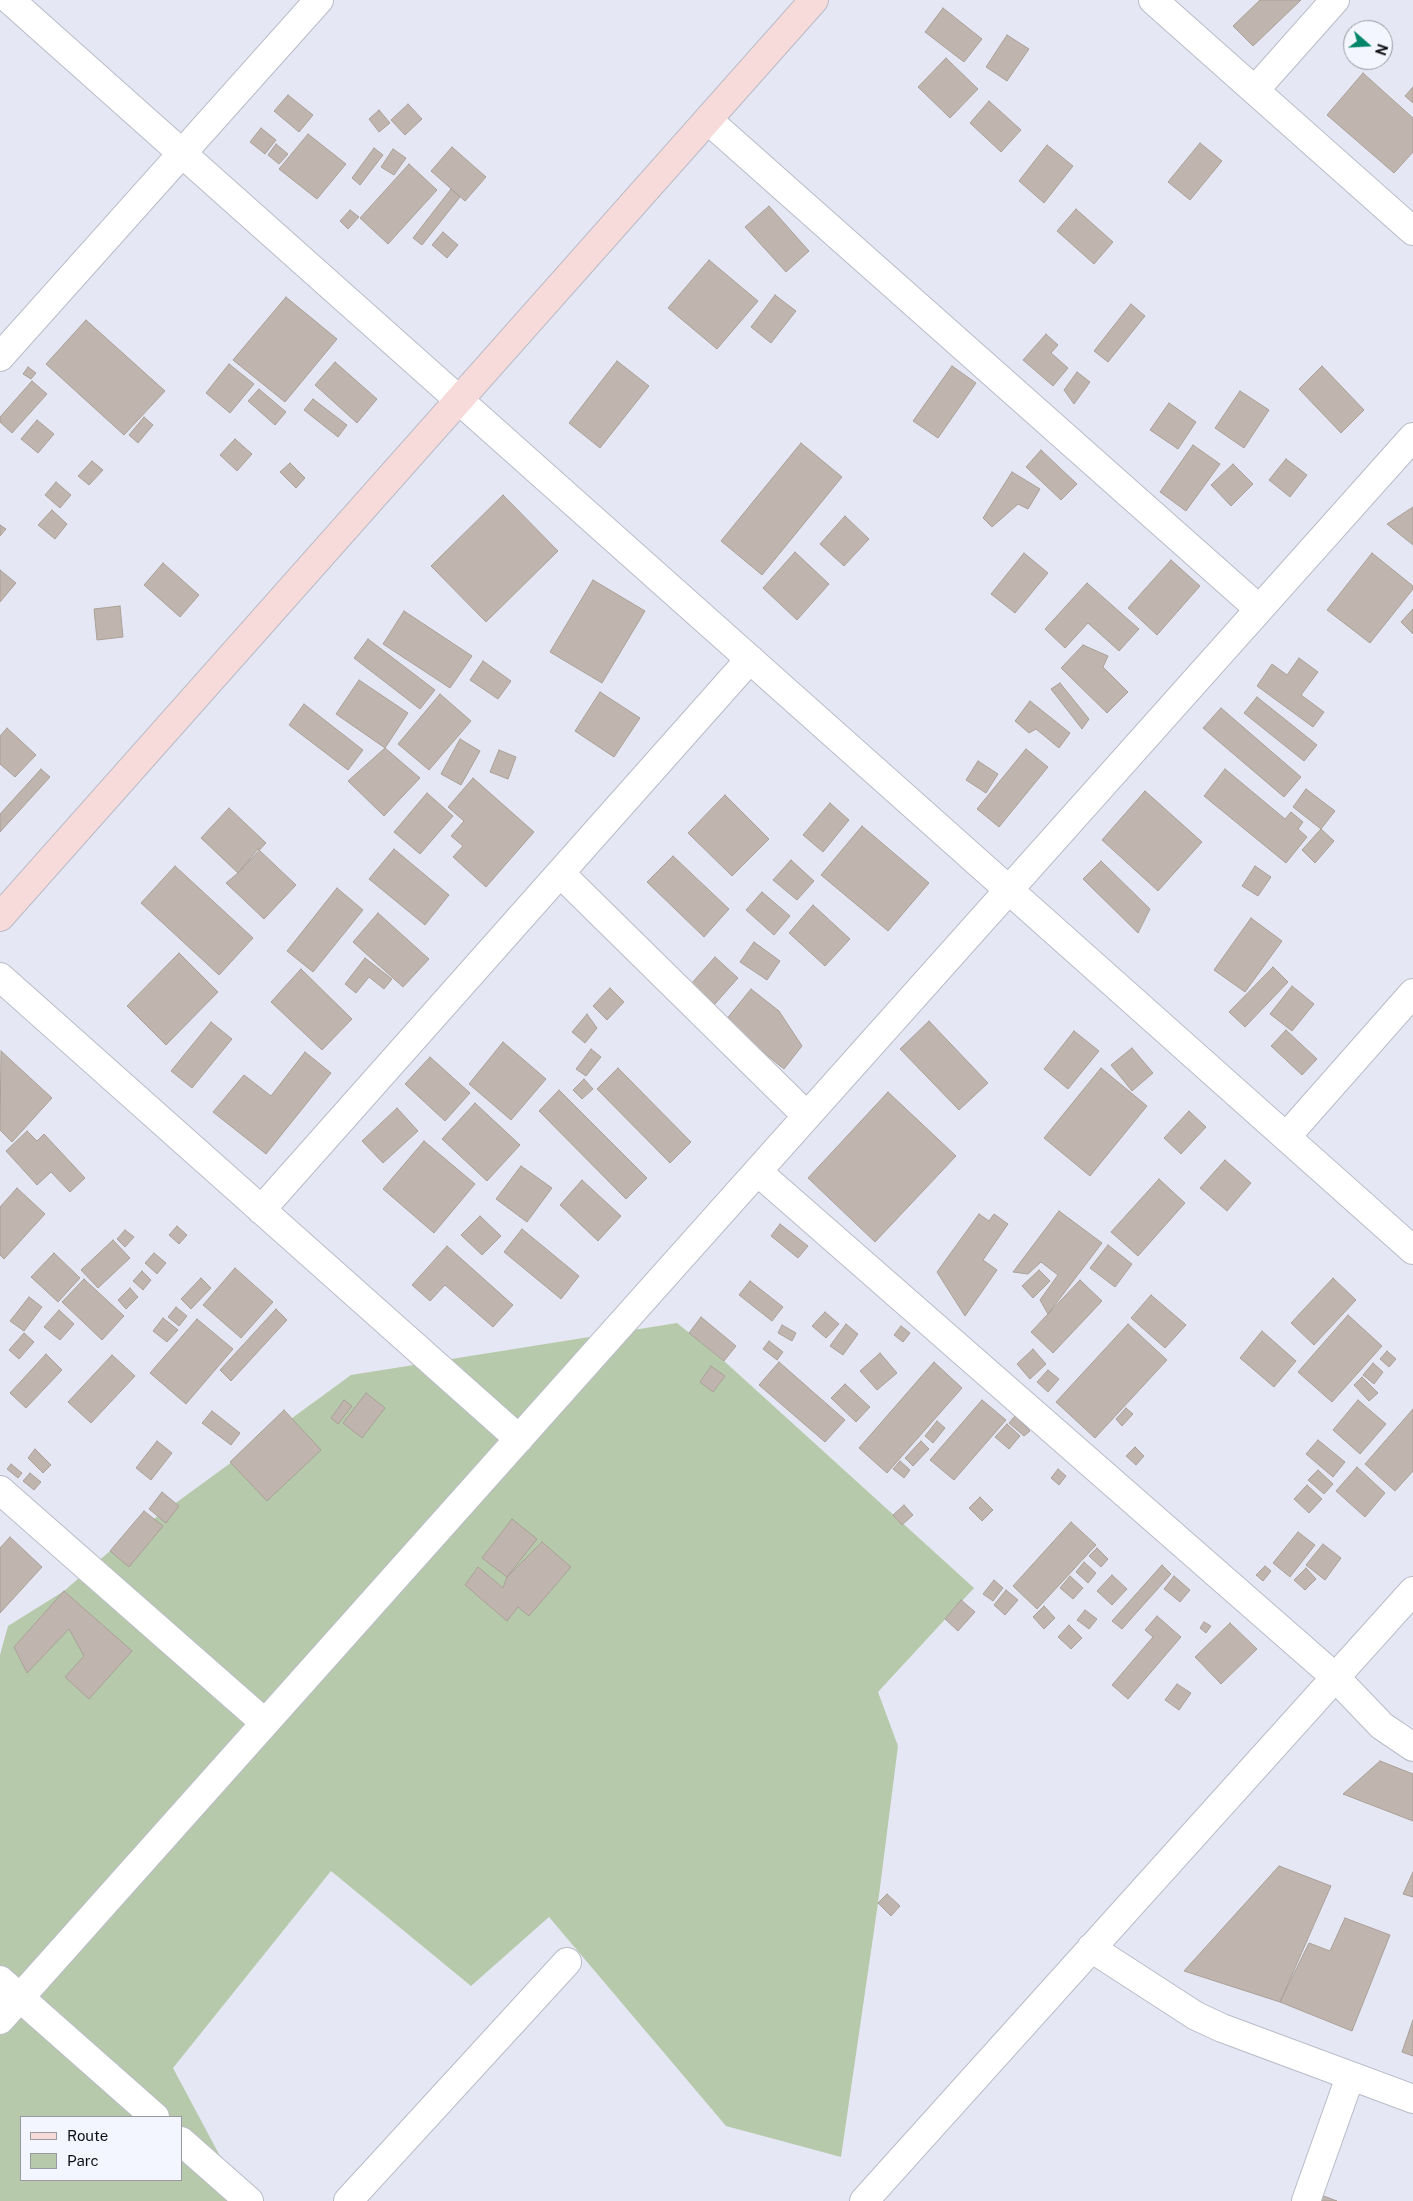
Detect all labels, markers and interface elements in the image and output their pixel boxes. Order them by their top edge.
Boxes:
north arrow [1343,20,1393,70]
text: N [1372,42,1391,57]
legend [20,2116,182,2181]
text: Route [67,2127,108,2144]
text: Parc [67,2152,99,2169]

